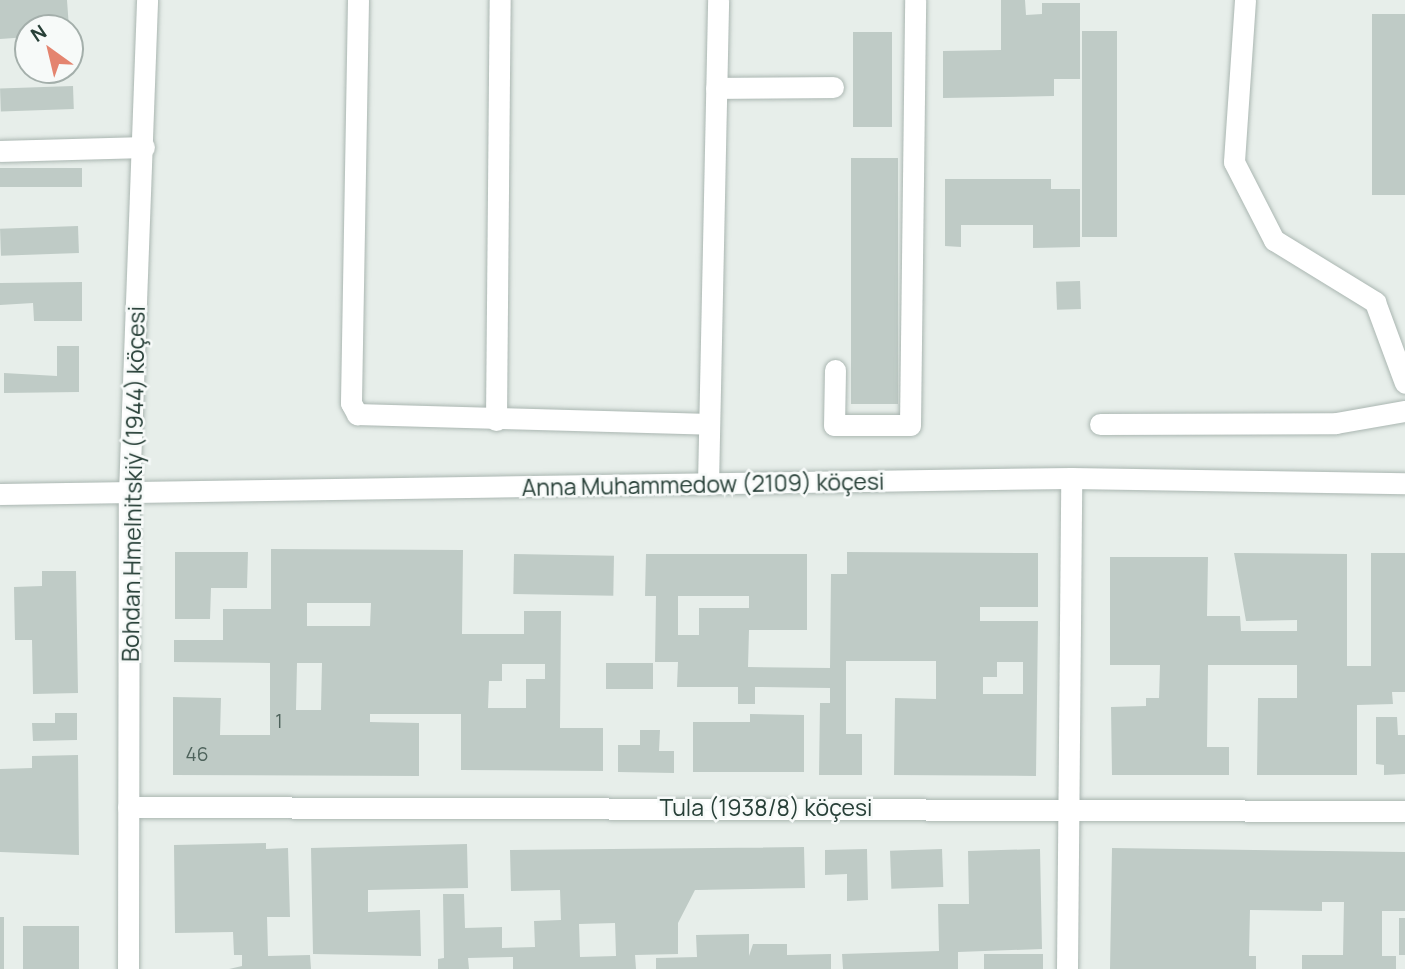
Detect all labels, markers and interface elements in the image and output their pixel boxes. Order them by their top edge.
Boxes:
north arrow [14,14,84,84]
text: N [25,19,51,48]
street label: Bohdan Hmelnitskiý (1944) köçesi [116,306,150,662]
street label: Anna Muhammedow (2109) köçesi [521,467,885,501]
house number: 1 [275,711,283,733]
house number: 46 [186,744,208,766]
street label: Tula (1938/8) köçesi [660,793,872,821]

